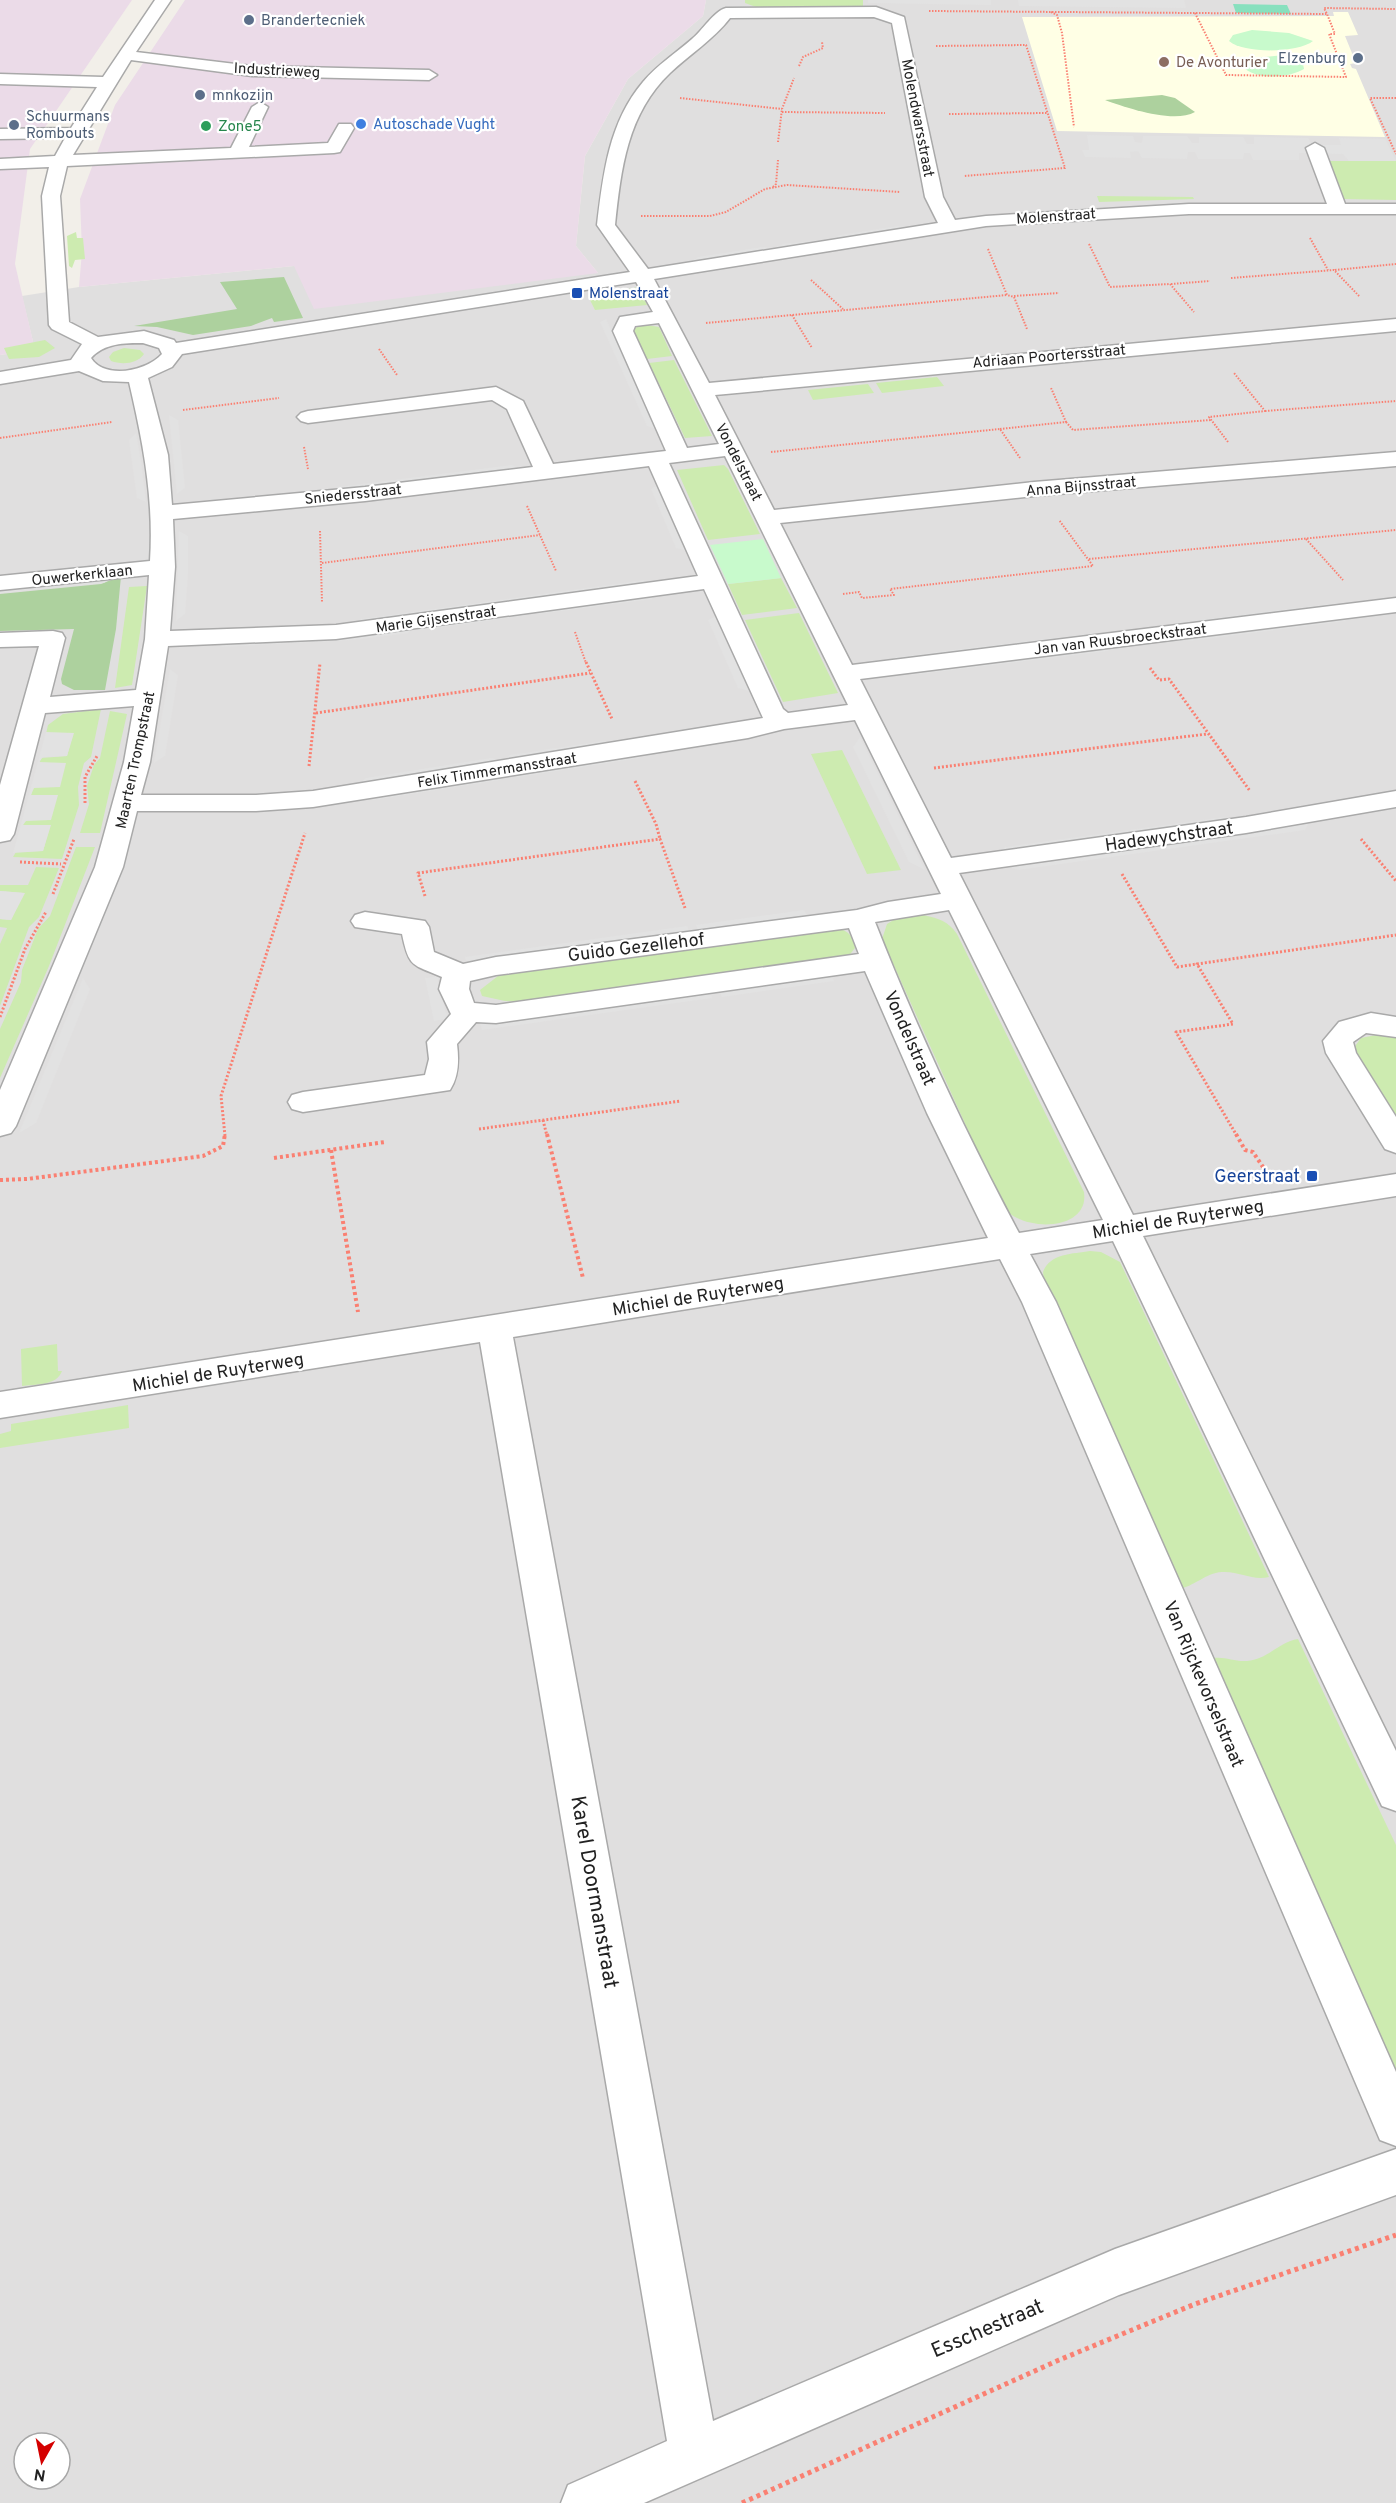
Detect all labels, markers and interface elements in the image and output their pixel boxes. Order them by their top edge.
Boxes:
place label: Brandertecniek [261,12,366,31]
marker: Brandertecniek [242,13,256,27]
place label: Elzenburg [1278,50,1346,69]
marker: Elzenburg [1351,51,1365,65]
place label: De Avonturier [1176,54,1268,73]
marker: De Avonturier [1157,55,1171,69]
street label: Molendwarsstraat [896,58,937,179]
street label: Industrieweg [233,60,321,83]
place label: mnkozijn [212,87,273,106]
marker: mnkozijn [193,88,207,102]
place label: Schuurmans Rombouts [26,108,110,144]
place label: Autoschade Vught [373,116,495,135]
marker: Autoschade Vught [354,117,368,131]
marker: Schuurmans Rombouts [7,118,21,132]
place label: Zone5 [218,118,262,137]
marker: Zone5 [199,119,213,133]
street label: Molenstraat [1016,205,1097,230]
place label: Molenstraat [589,285,669,304]
marker: Molenstraat [570,286,584,300]
street label: Adriaan Poortersstraat [972,341,1127,374]
street label: Vondelstraat [710,421,765,505]
street label: Anna Bijnsstraat [1025,473,1137,502]
street label: Sniedersstraat [304,481,403,510]
street label: Ouwerkerklaan [31,562,134,591]
street label: Marie Gijsenstraat [375,603,498,638]
street label: Jan van Ruusbroeckstraat [1033,620,1208,661]
street label: Maarten Trompstraat [113,690,160,831]
street label: Felix Timmermansstraat [416,749,578,793]
street label: Hadewychstraat [1104,817,1235,858]
street label: Guido Gezellehof [567,929,706,968]
street label: Vondelstraat [877,988,940,1090]
place label: Geerstraat [1214,1166,1300,1189]
marker: Geerstraat [1305,1169,1319,1183]
street label: Michiel de Ruyterweg [1091,1196,1266,1245]
street label: Michiel de Ruyterweg [611,1273,786,1322]
street label: Michiel de Ruyterweg [131,1349,306,1398]
street label: Van Rijckevorselstraat [1157,1598,1248,1771]
street label: Karel Doormanstraat [563,1794,624,1991]
street label: Esschestraat [927,2294,1048,2365]
north arrow [12,2431,72,2491]
text: N [33,2463,47,2485]

